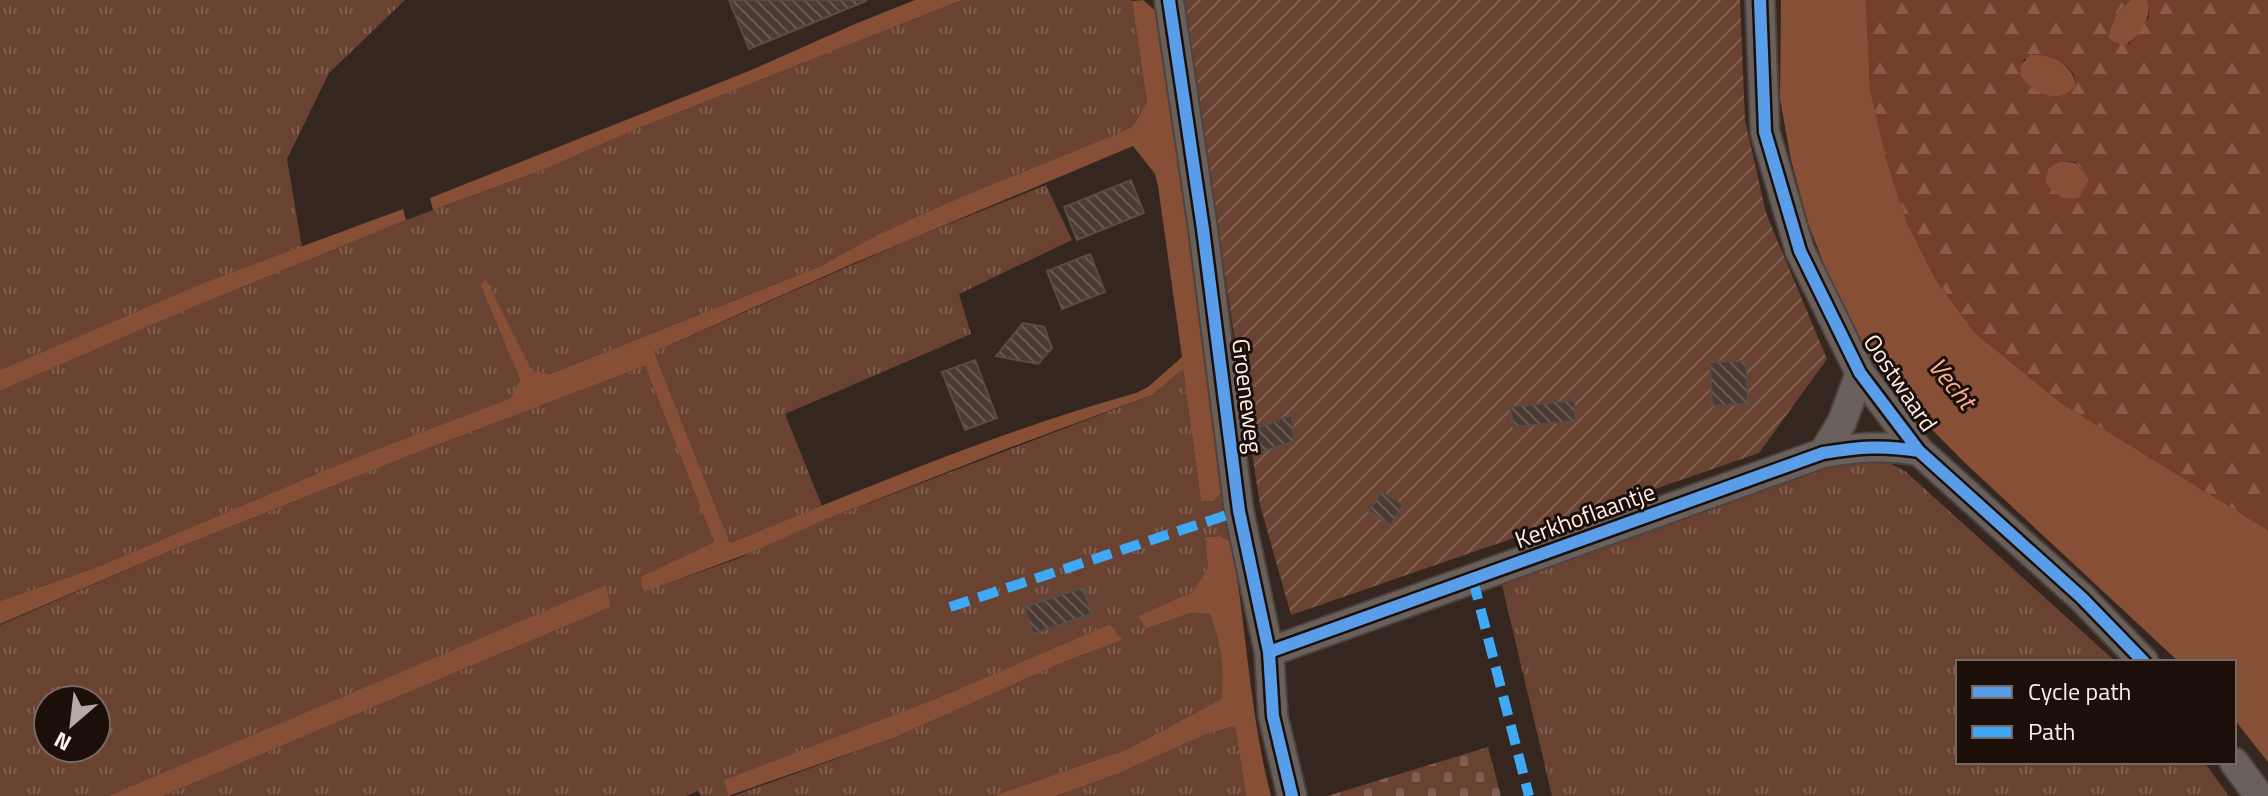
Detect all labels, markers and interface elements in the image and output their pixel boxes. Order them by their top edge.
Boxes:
street label: Oostwaard [1855,326,1947,439]
street label: Groeneweg [1223,337,1273,455]
water label: Vecht [1919,348,1987,419]
street label: Kerkhoflaantje [1509,473,1660,557]
legend [1956,660,2236,764]
text: Cycle path [2028,673,2131,709]
north arrow [32,684,112,764]
text: Path [2028,713,2075,749]
text: N [48,723,77,760]

